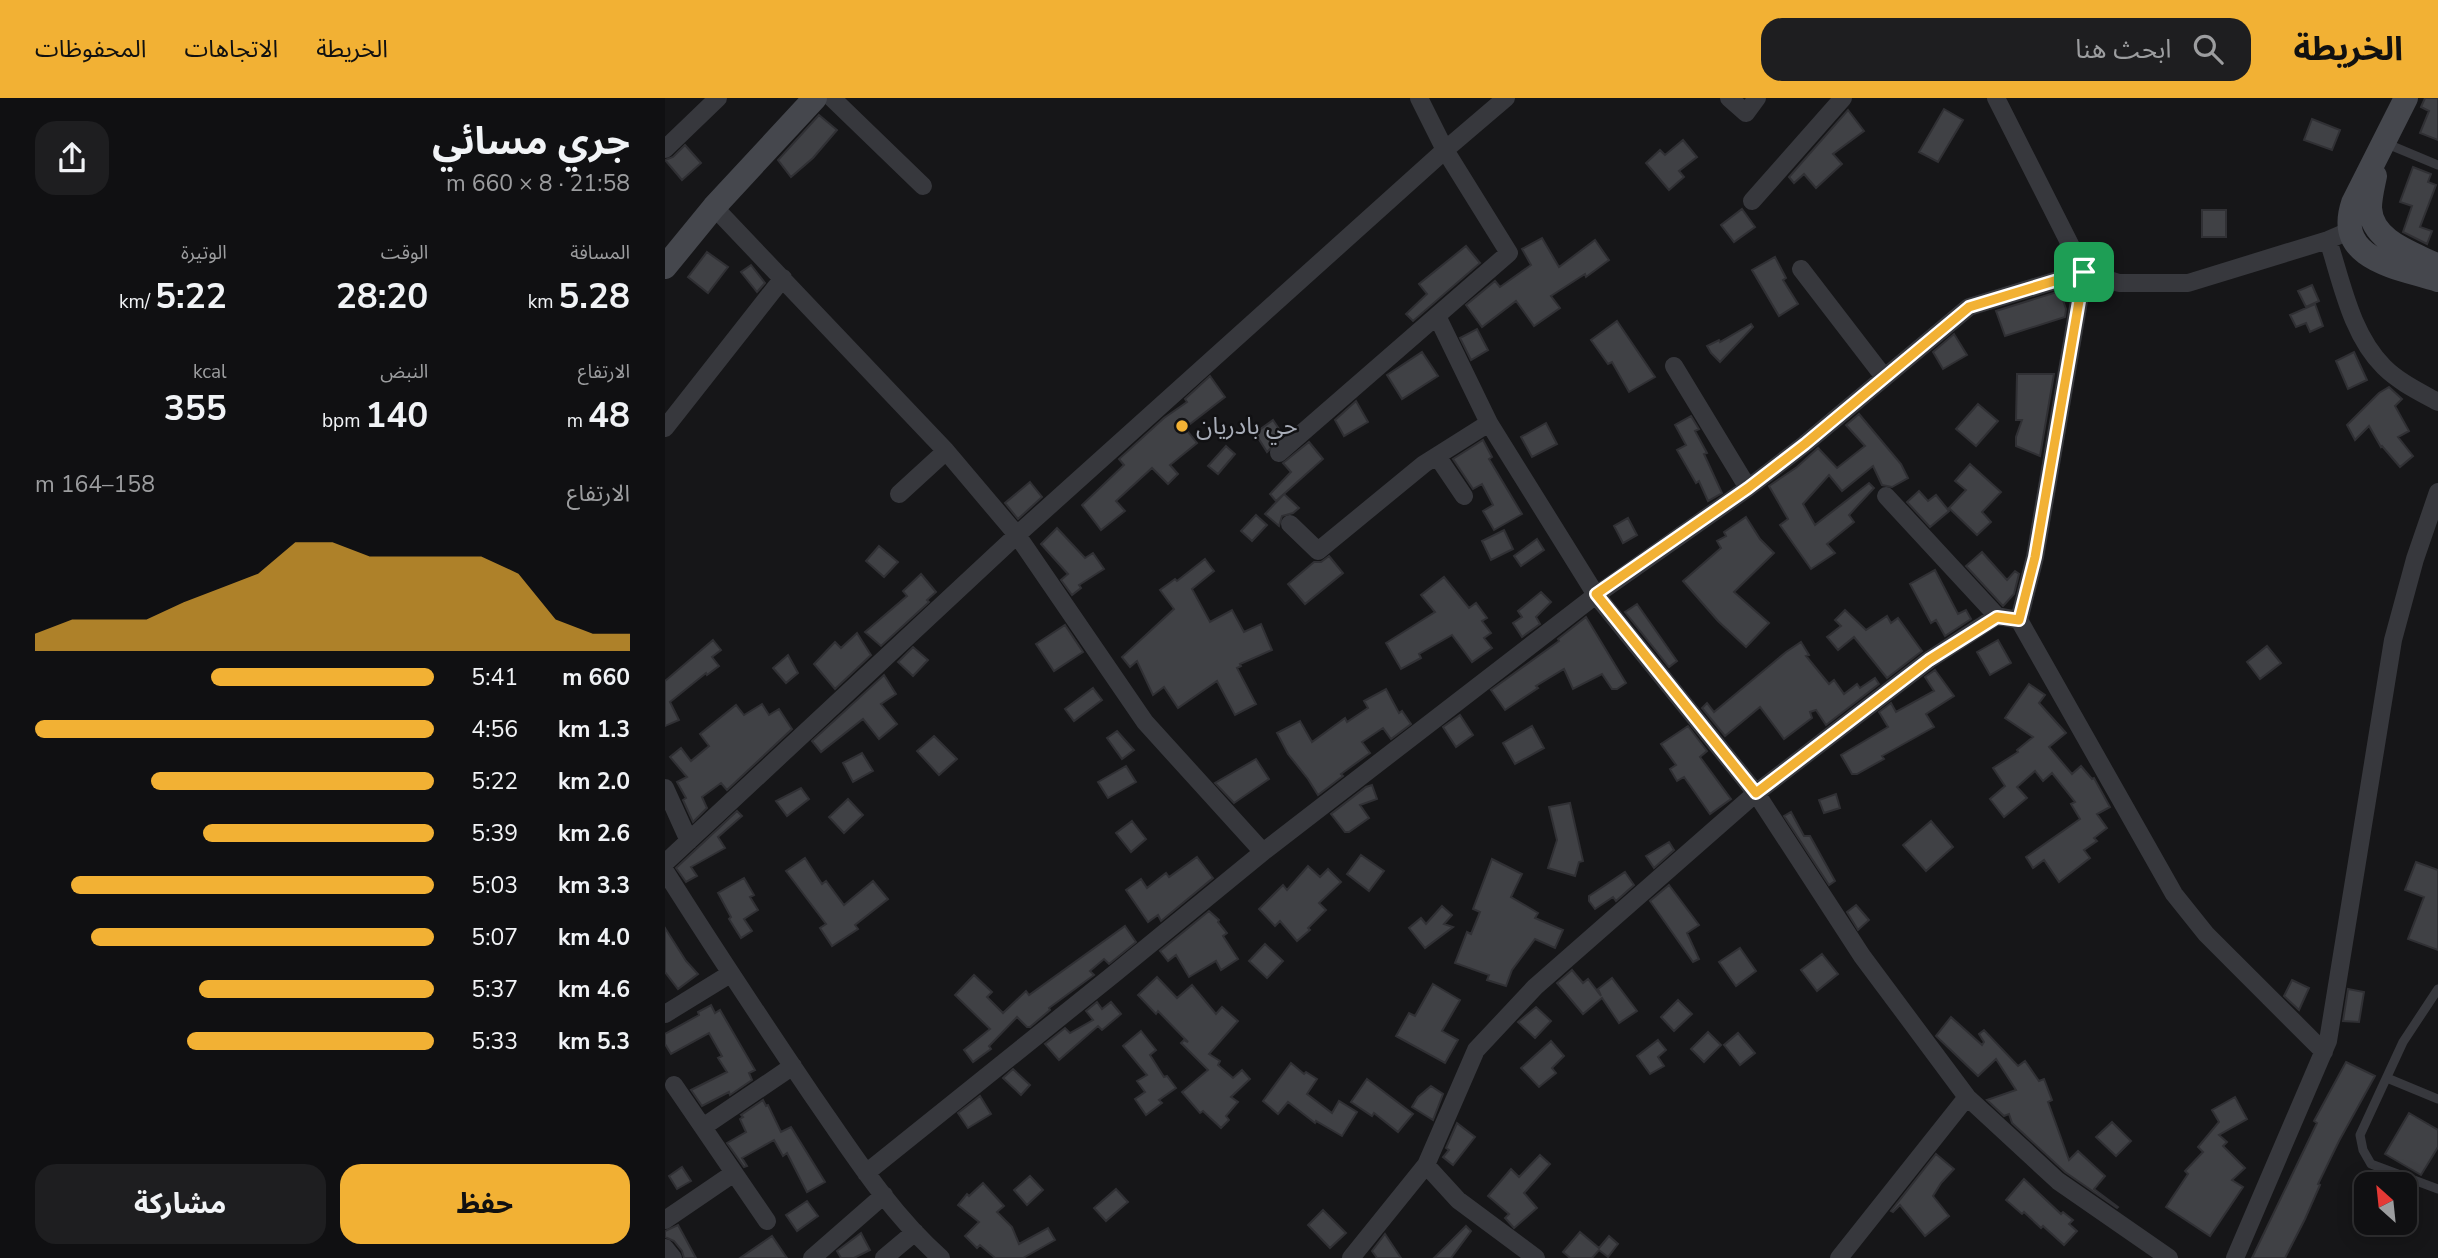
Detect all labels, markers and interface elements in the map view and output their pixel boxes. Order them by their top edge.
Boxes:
search box [1761,18,2251,81]
text: الخريطة [2293,27,2403,72]
icon: search [2189,30,2227,68]
text: ابحث هنا [2075,32,2171,67]
text: المحفوظات [35,33,146,65]
text: الاتجاهات [184,33,278,65]
text: الخريطة [316,33,388,65]
text: جري مسائي [432,116,630,167]
button: share [35,121,109,195]
text: 21:58 · 8 × 660 m [446,168,630,199]
text: الوتيرة [181,240,227,266]
text: الوقت [381,240,428,266]
text: المسافة [570,240,630,266]
pin [2054,242,2114,302]
icon: arrive [2065,253,2103,291]
text: 5:22 [155,273,227,320]
text: 28:20 [336,273,428,320]
text: 5.28 [558,273,630,320]
text: /km [119,289,155,315]
text: km [528,289,558,315]
text: kcal [193,359,227,385]
text: النبض [380,359,428,385]
text: الارتفاع [578,359,630,385]
text: 355 [164,385,227,432]
text: 140 [365,392,428,439]
text: 48 [588,392,630,439]
text: bpm [322,408,365,434]
text: m [567,408,588,434]
place label: حي بادريان [1196,410,1298,445]
marker: حي بادريان [1174,418,1190,434]
text: 158–164 m [35,469,155,500]
text: الارتفاع [567,478,630,509]
text: 5:41 [471,662,518,693]
text: 660 m [562,662,630,693]
text: 4:56 [471,714,518,745]
text: 1.3 km [558,714,630,745]
text: 5:22 [471,766,518,797]
text: 2.0 km [558,766,630,797]
text: 5:39 [471,818,518,849]
text: 2.6 km [558,818,630,849]
text: 5:03 [471,870,518,901]
text: 3.3 km [558,870,630,901]
text: 5:07 [471,922,518,953]
text: 4.0 km [558,922,630,953]
text: 5:37 [471,974,518,1005]
text: 4.6 km [558,974,630,1005]
text: 5:33 [471,1026,518,1057]
text: 5.3 km [558,1026,630,1057]
button: مشاركة [35,1164,326,1244]
button: حفظ [340,1164,630,1244]
north arrow [2354,1172,2417,1236]
map controls [2354,1172,2417,1235]

